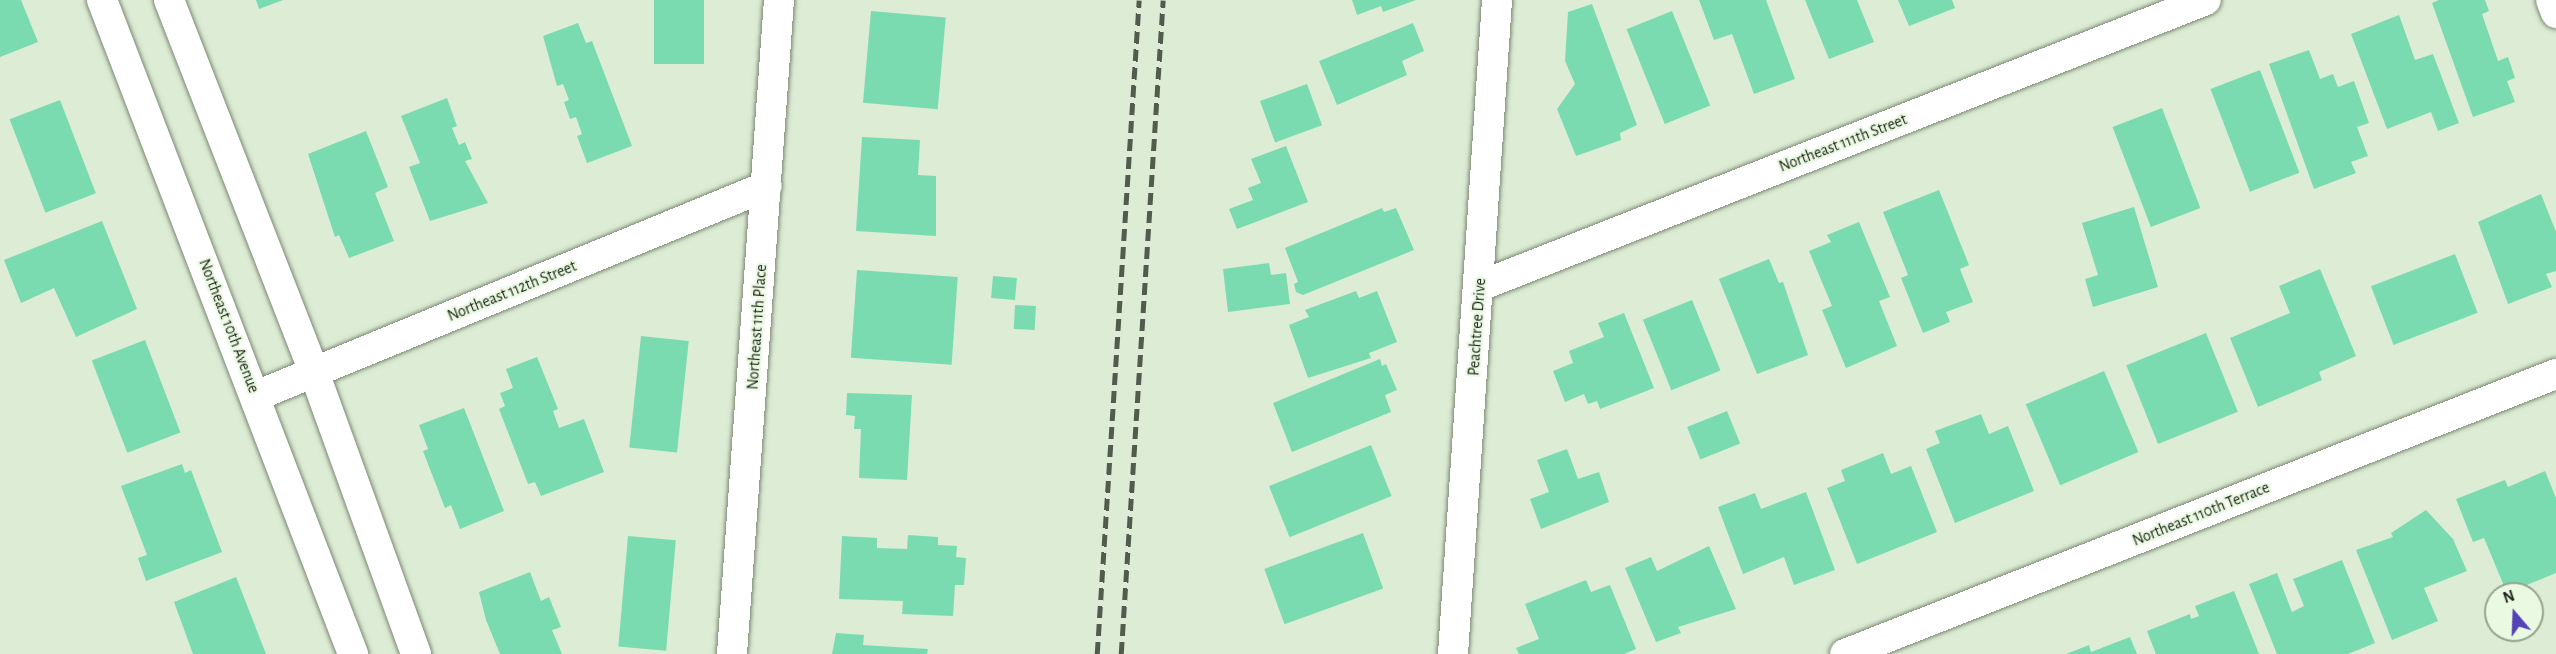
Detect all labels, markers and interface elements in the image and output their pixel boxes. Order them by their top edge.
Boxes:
street label: Northeast 111th Street [1776,110,1910,176]
street label: Northeast 10th Avenue [195,256,263,396]
street label: Northeast 112th Street [445,256,579,326]
street label: Northeast 11th Place [743,264,771,390]
street label: Peachtree Drive [1464,278,1490,376]
street label: Northeast 110th Terrace [2130,478,2272,550]
north arrow [2484,582,2544,642]
text: N [2501,587,2517,606]

